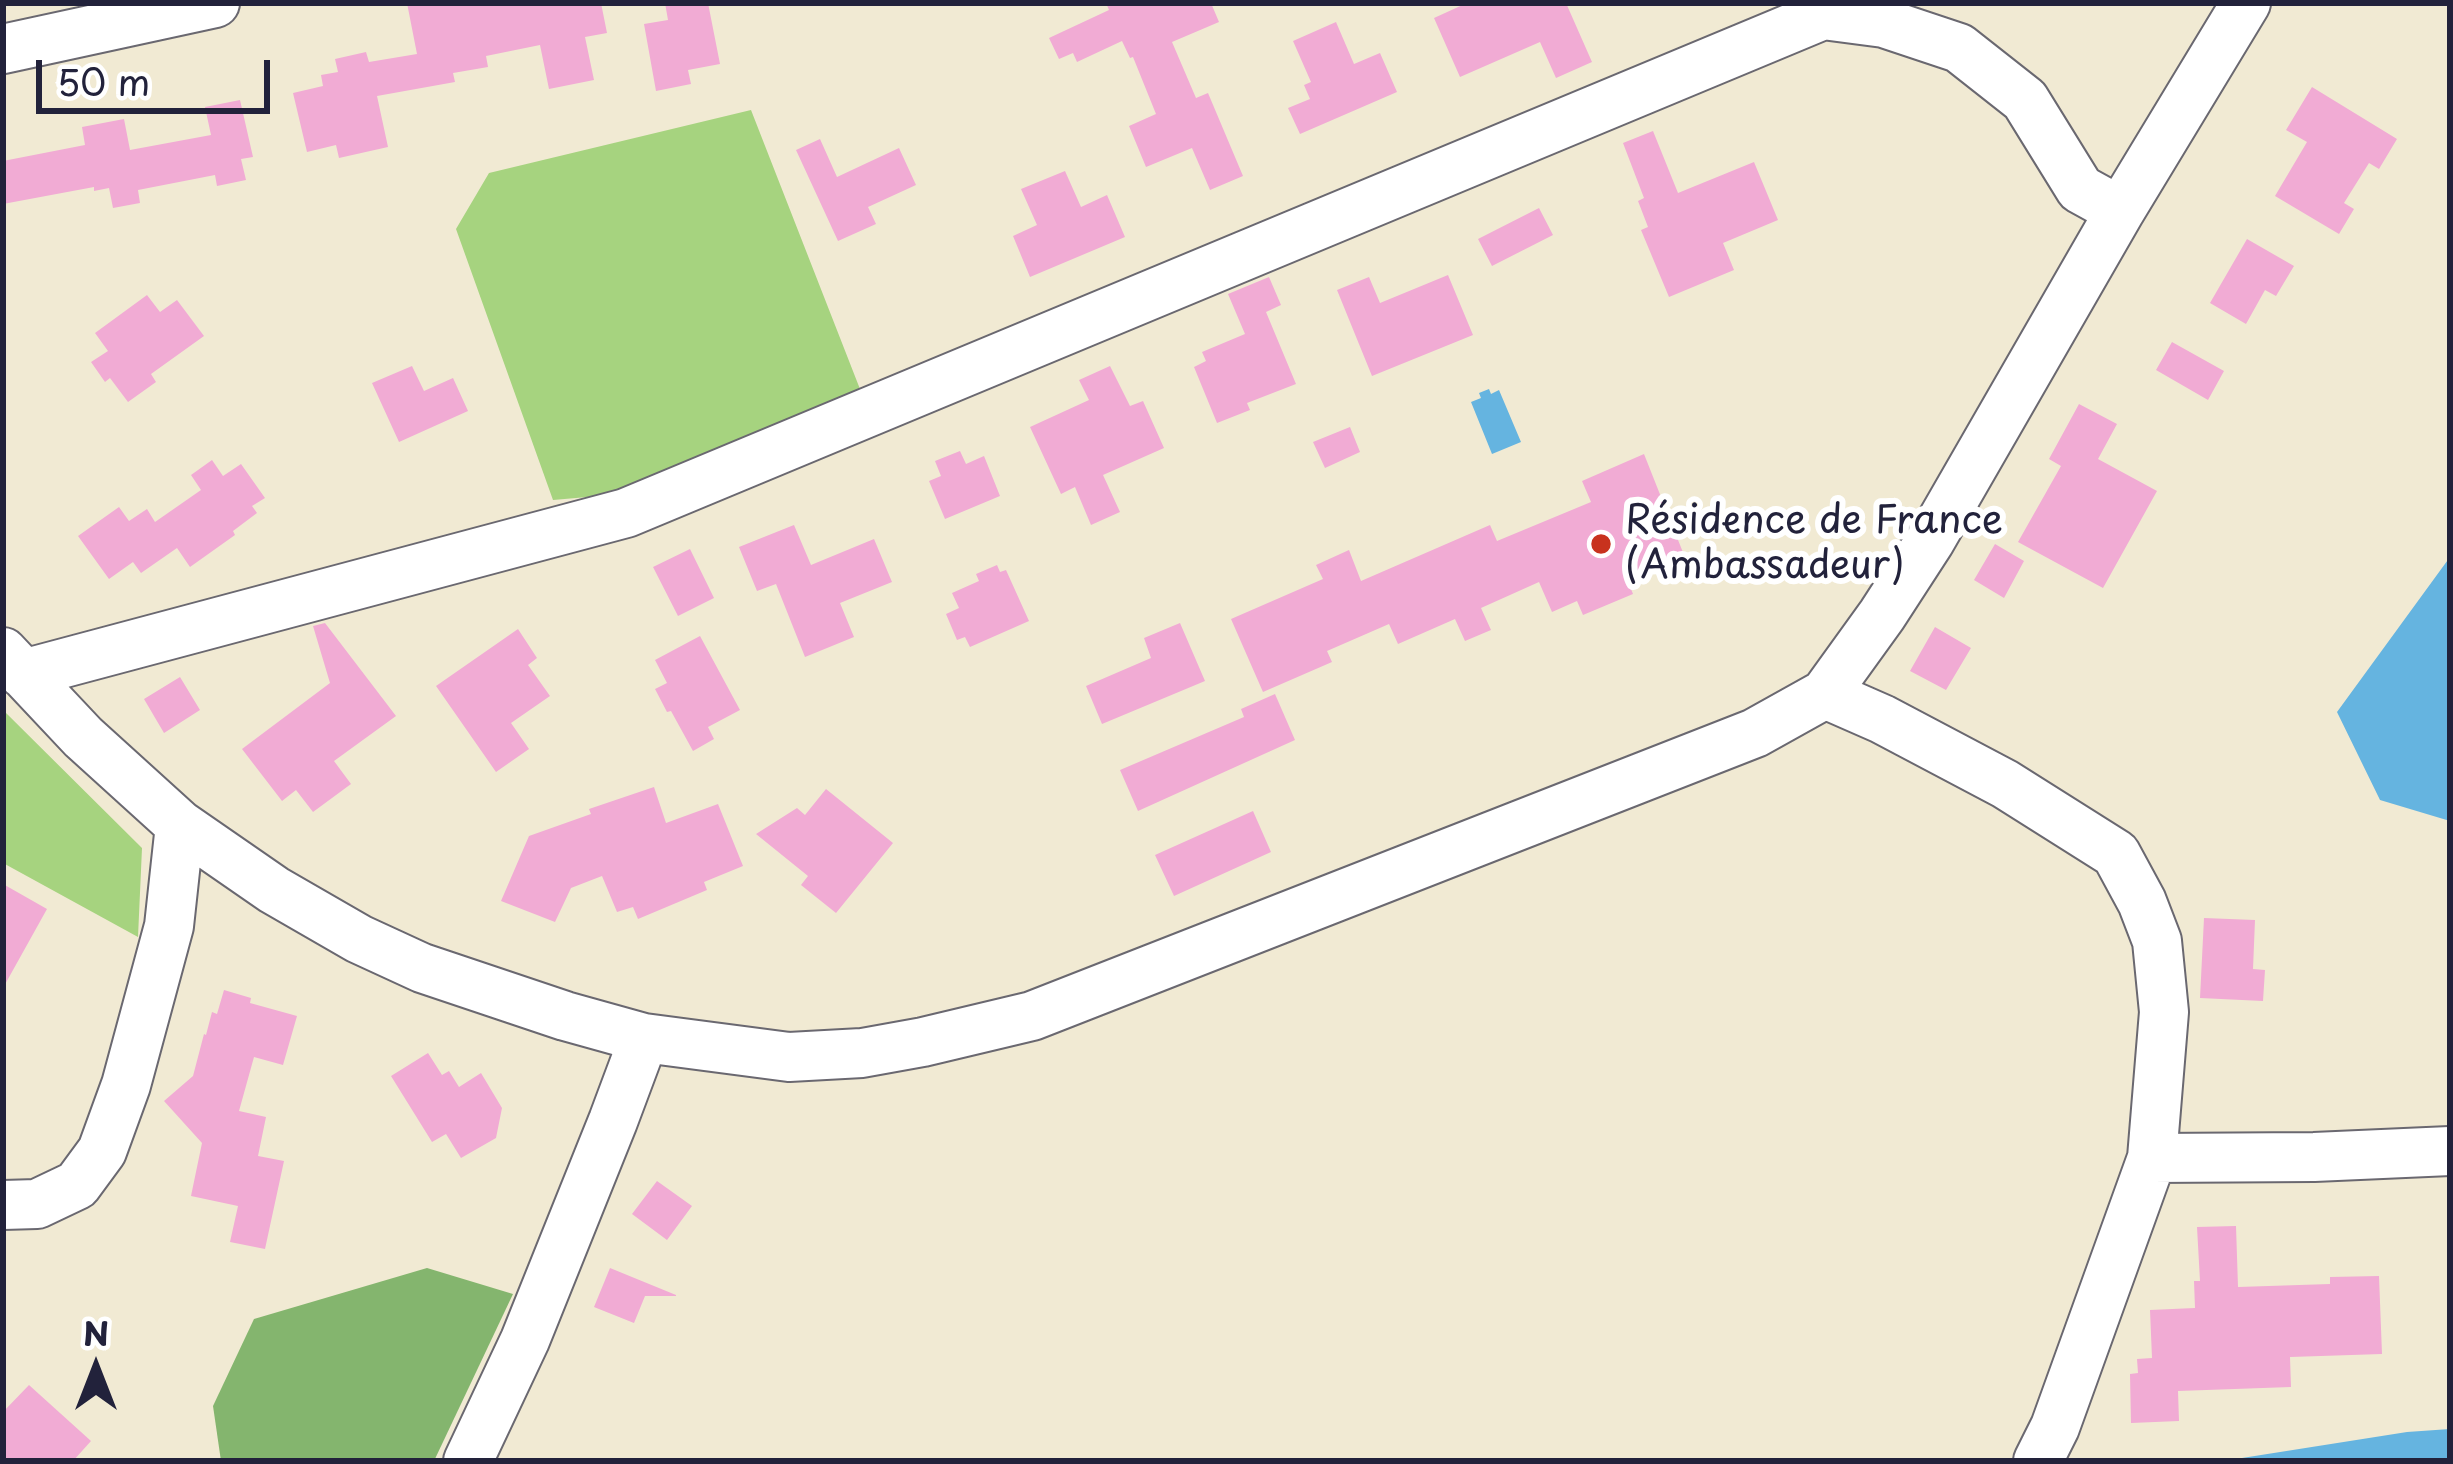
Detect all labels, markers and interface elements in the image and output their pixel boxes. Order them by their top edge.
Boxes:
scale bar [42,36,276,110]
text: 50 m [57,54,150,108]
place label: Résidence de France (Ambassadeur) [1625,499,2003,590]
marker: Résidence de France (Ambassadeur) [1588,531,1614,557]
text: N [83,1307,109,1357]
north arrow [36,1308,156,1428]

